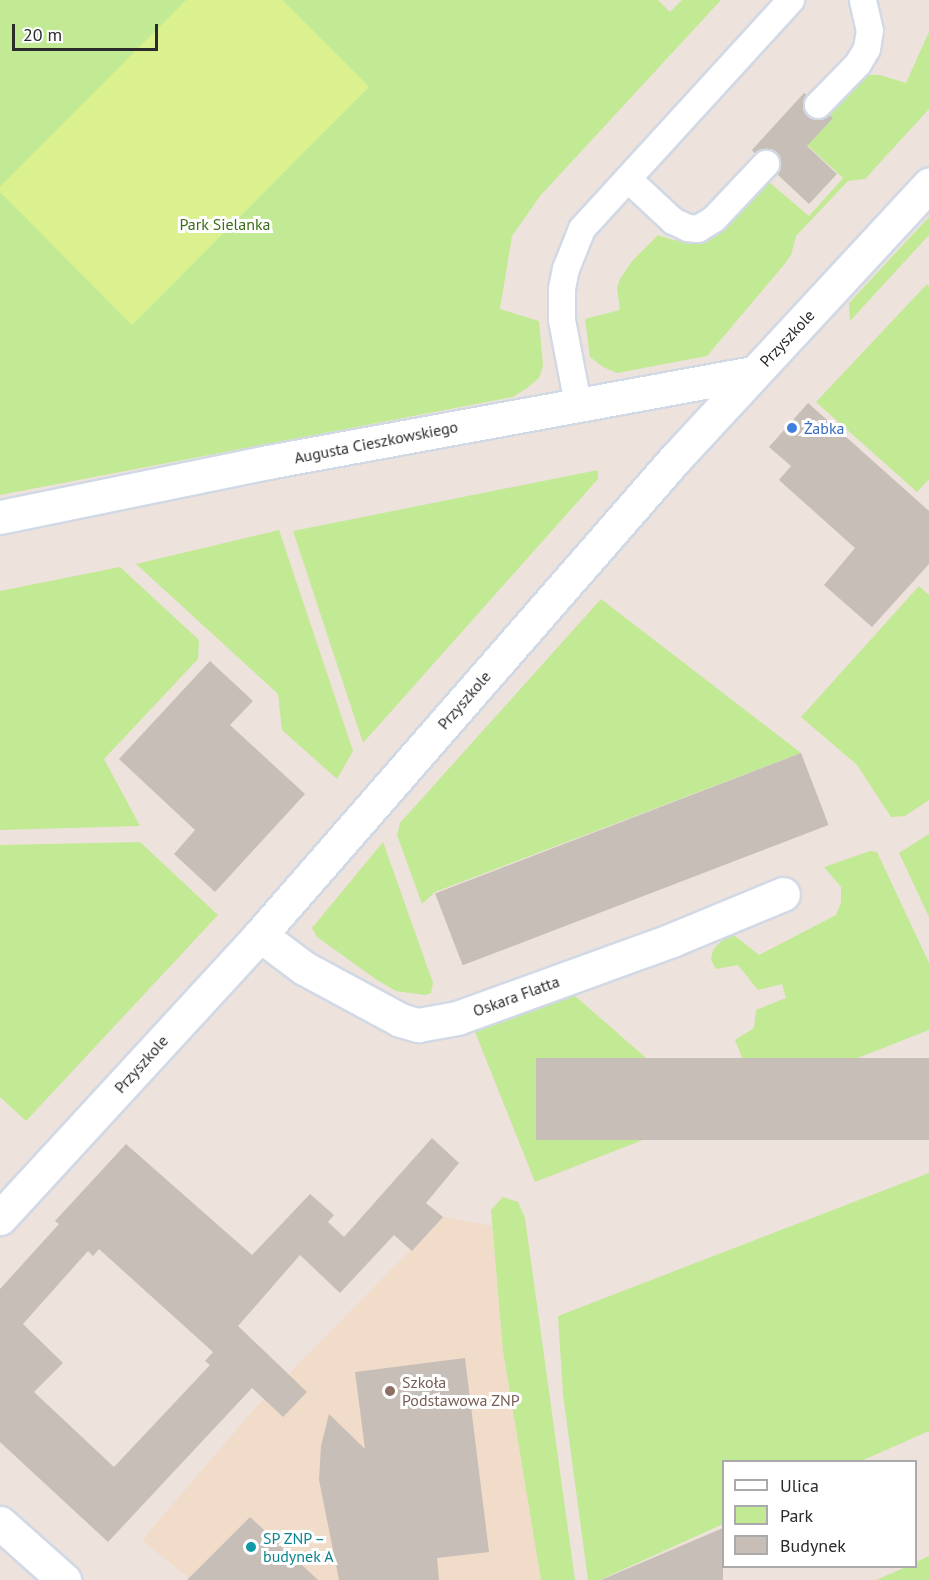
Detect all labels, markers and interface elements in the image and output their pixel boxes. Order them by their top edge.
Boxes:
scale bar [15,12,160,50]
text: 20 m [23,23,62,46]
park label: Park Sielanka [179,214,271,234]
street label: Przyszkole [756,305,818,371]
street label: Augusta Cieszkowskiego [292,417,460,467]
place label: Żabka [804,418,845,438]
marker: Żabka [785,421,799,435]
street label: Przyszkole [433,667,495,733]
street label: Oskara Flatta [470,971,562,1021]
street label: Przyszkole [110,1031,172,1097]
place label: Szkoła Podstawowa ZNP [402,1372,520,1410]
marker: Szkoła Podstawowa ZNP [383,1384,397,1398]
legend [722,1460,917,1568]
text: Ulica [780,1474,819,1497]
text: Park [780,1504,813,1527]
place label: SP ZNP – budynek A [263,1528,335,1566]
text: Budynek [780,1534,846,1557]
marker: SP ZNP – budynek A [244,1540,258,1554]

